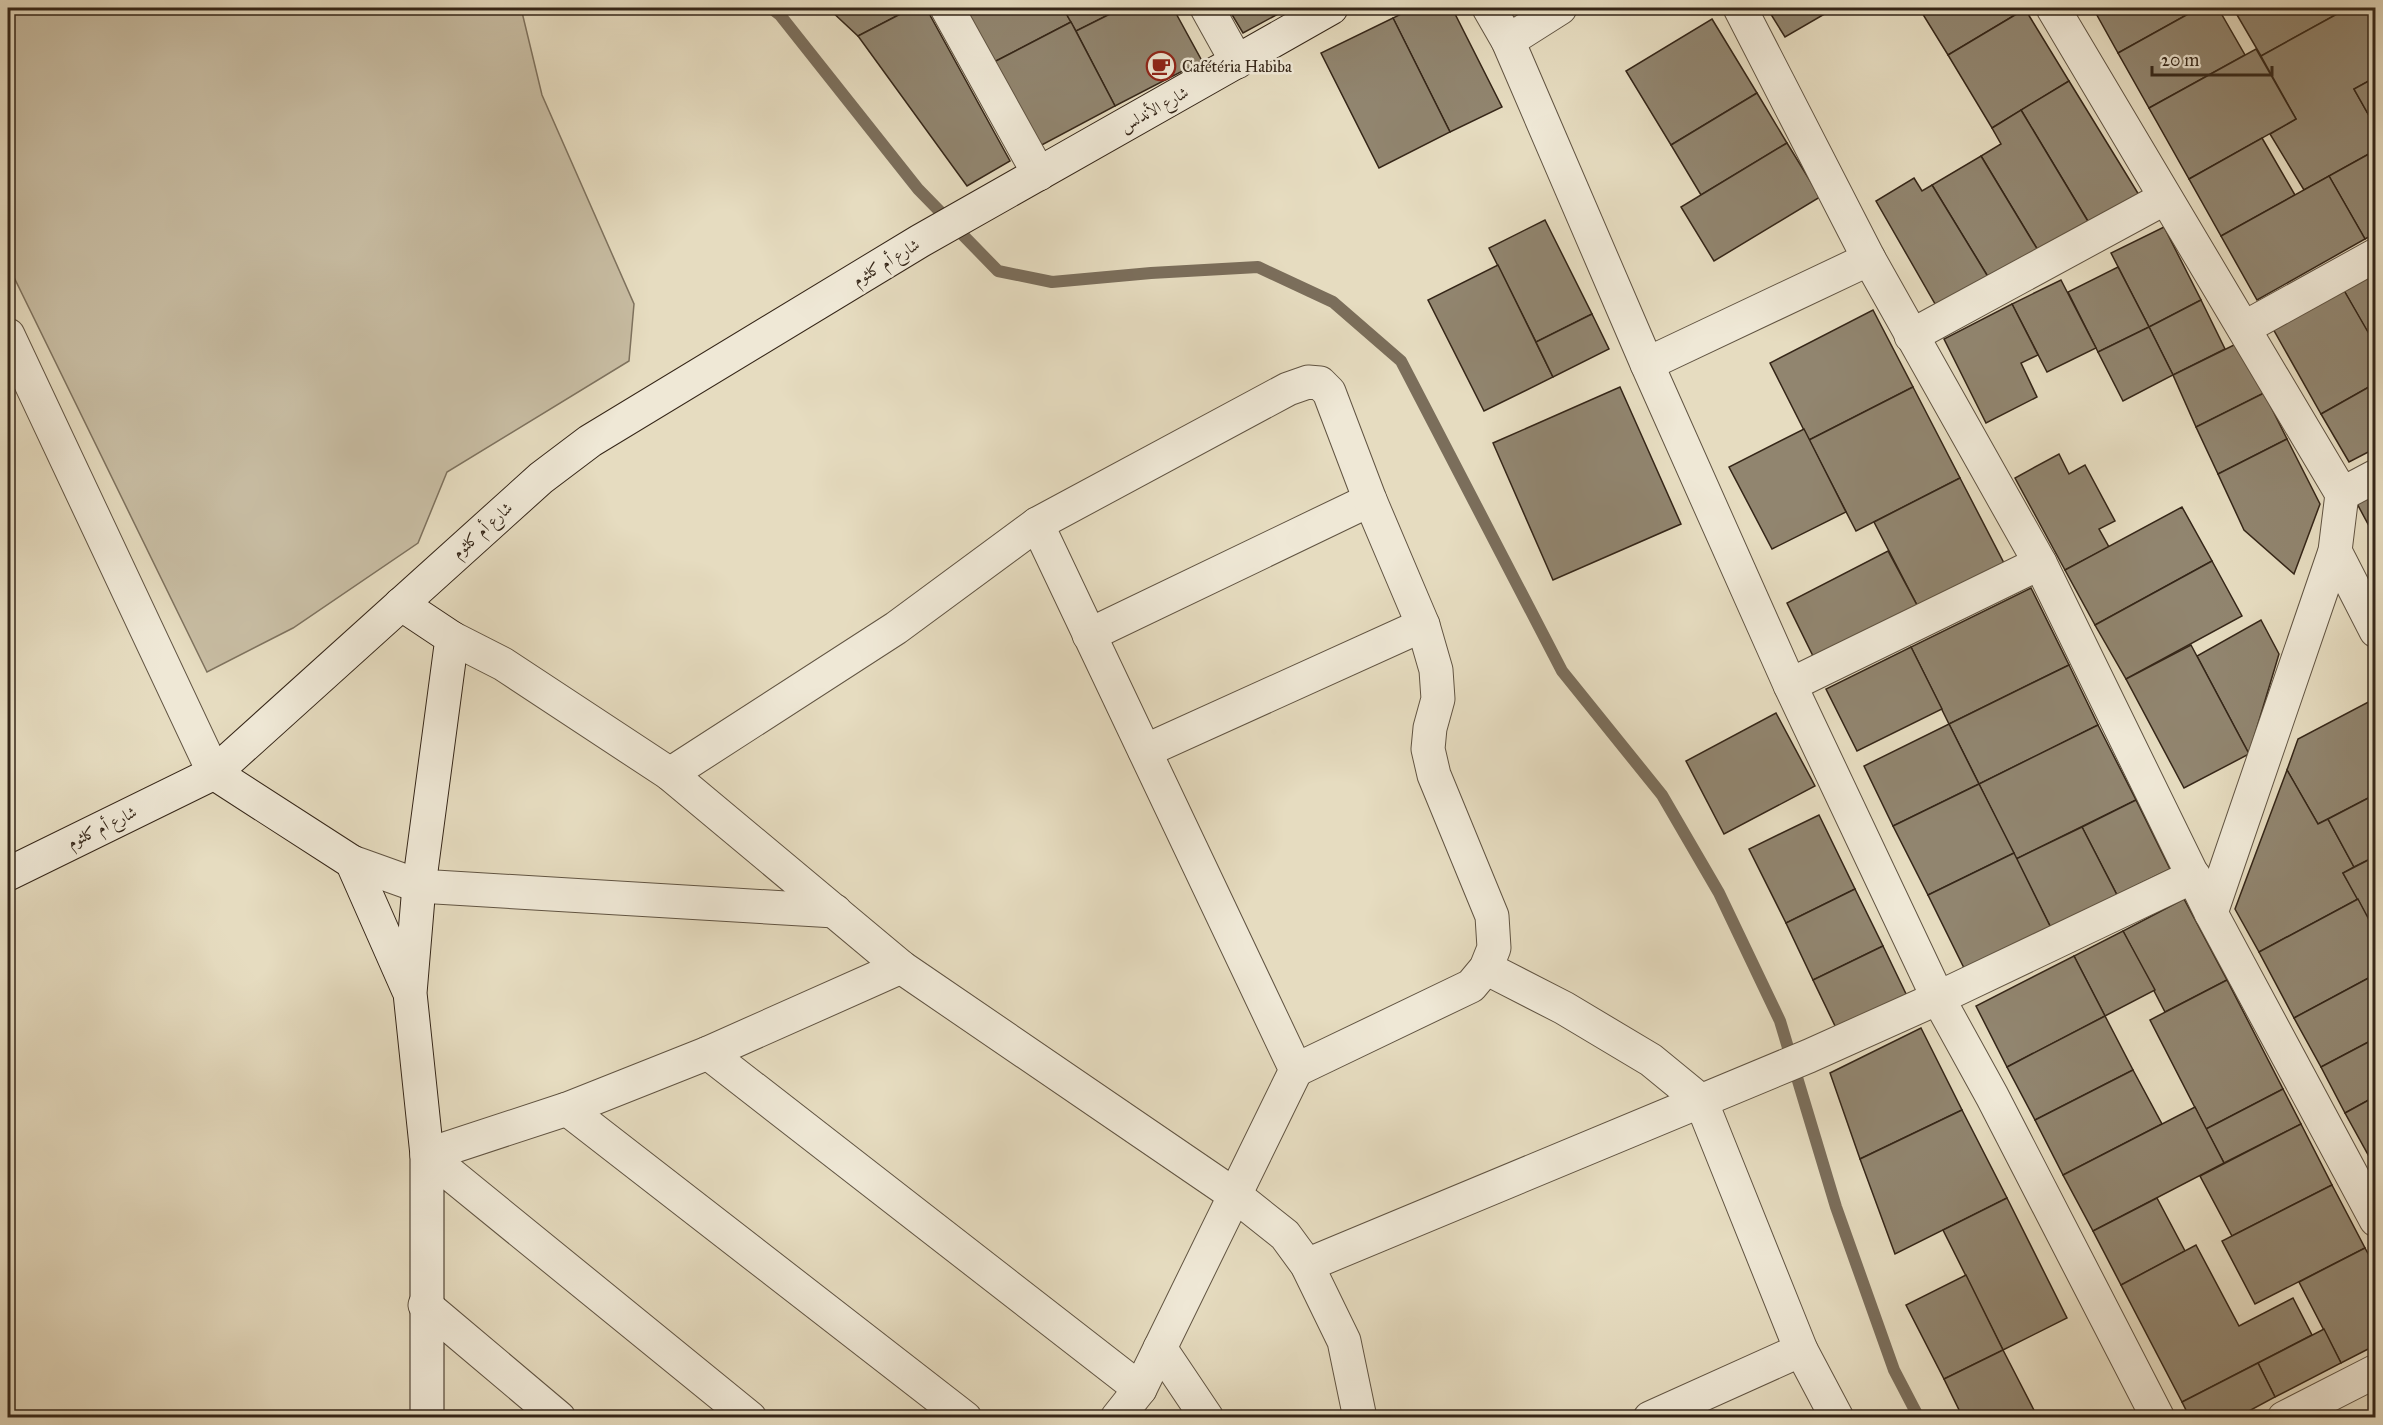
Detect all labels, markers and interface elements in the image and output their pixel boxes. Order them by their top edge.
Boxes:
scale bar [2152,39,2272,77]
text: 20 m [2161,49,2199,71]
cafe icon: Cafétéria Habiba [1145,50,1177,82]
place label: Cafétéria Habiba [1182,57,1292,76]
street label: شارع الأندلس [1115,81,1194,139]
street label: شارع أم كلثوم [848,233,926,294]
street label: شارع أم كلثوم [447,496,519,566]
street label: شارع أم كلثوم [63,800,142,856]

